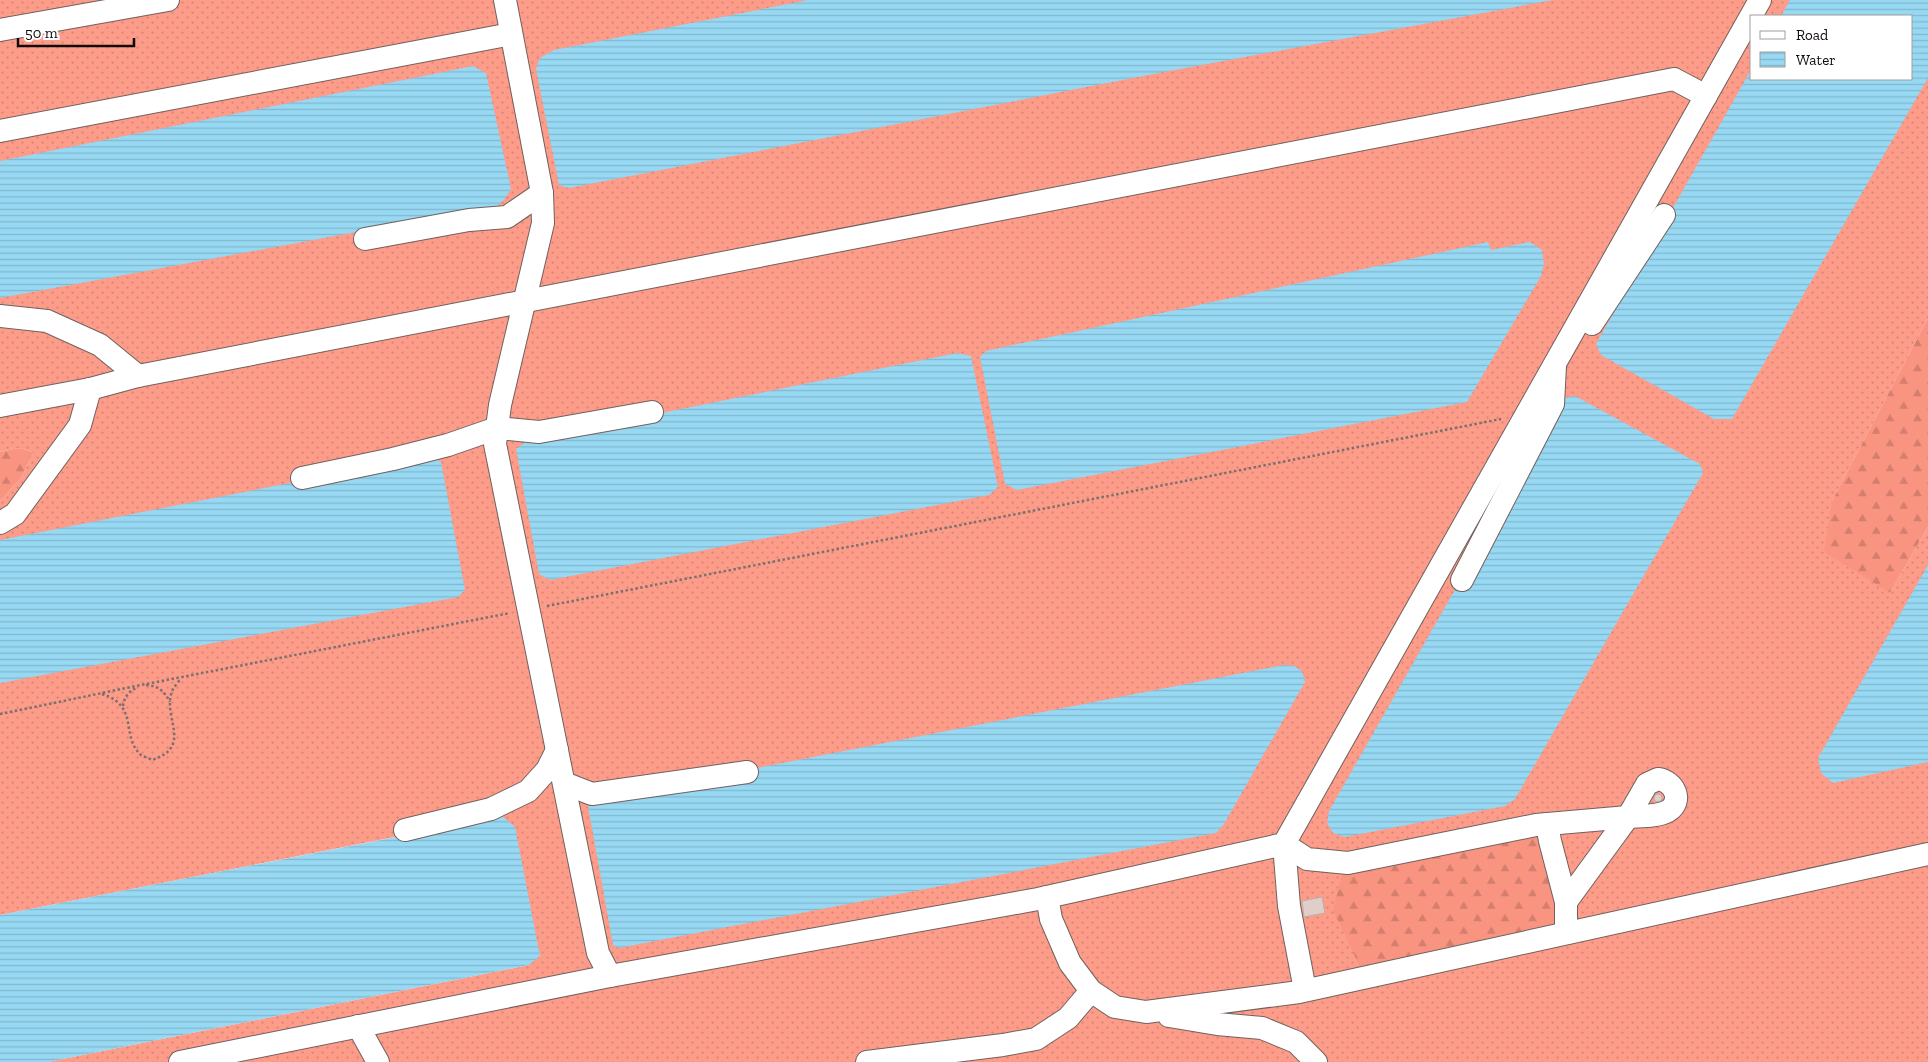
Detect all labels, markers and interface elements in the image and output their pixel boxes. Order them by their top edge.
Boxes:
scale bar [18,15,134,47]
legend [1750,15,1913,80]
text: 50 m [25,24,58,42]
text: Road [1796,26,1829,44]
text: Water [1796,51,1836,69]

